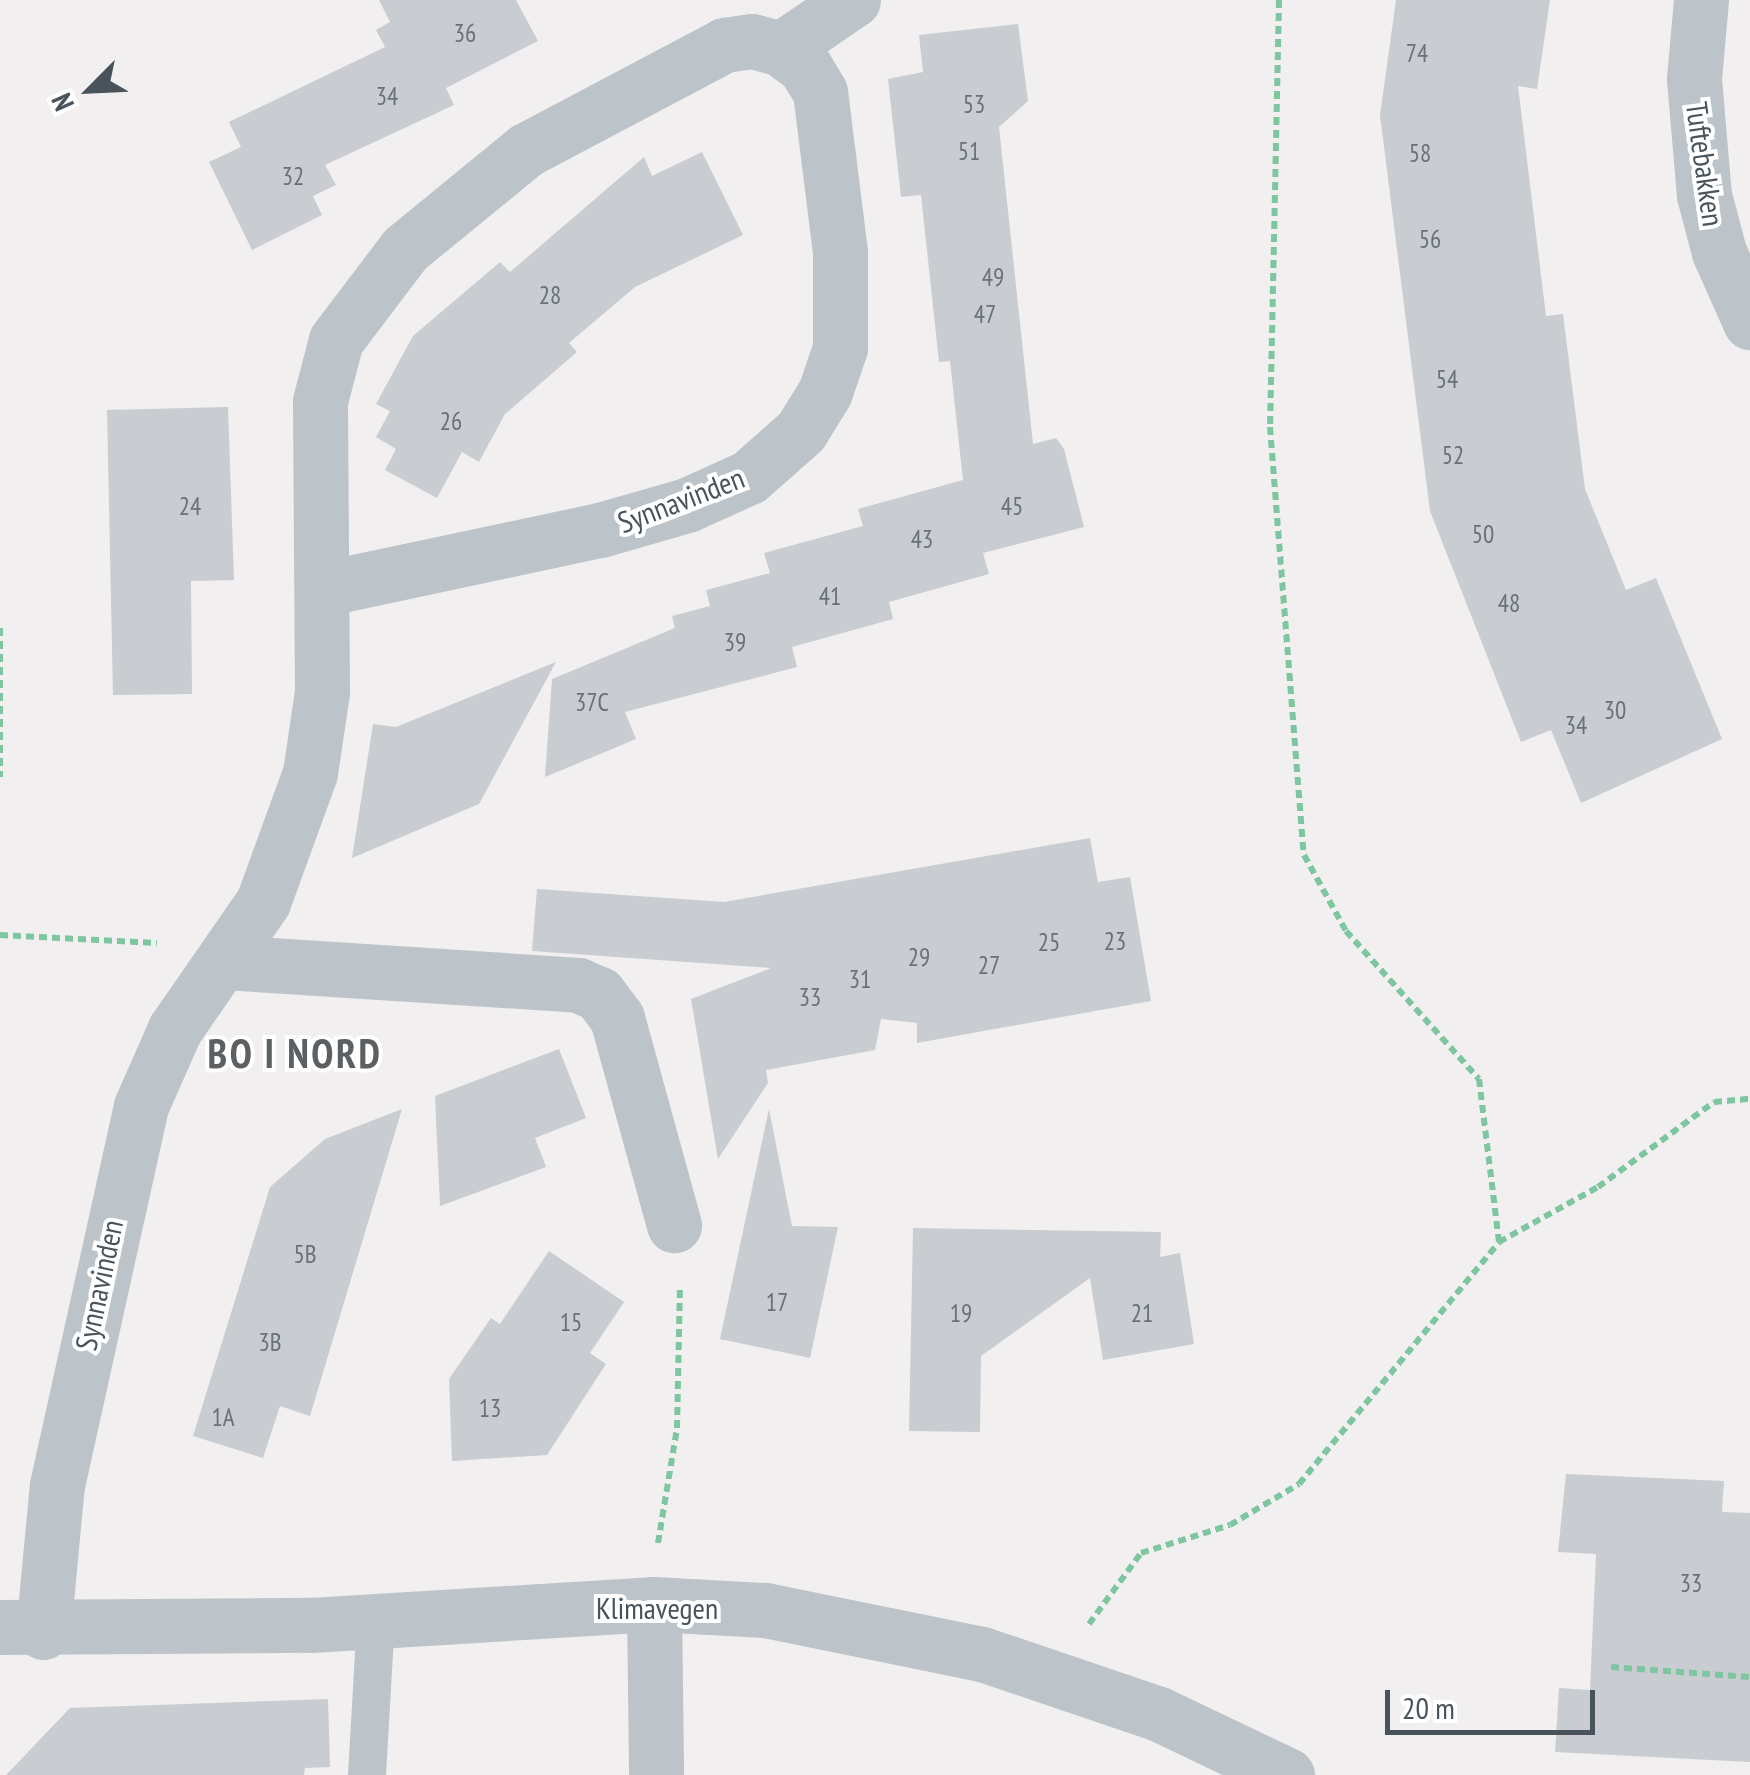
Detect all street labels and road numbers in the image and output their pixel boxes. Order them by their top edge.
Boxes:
street label: Tuftebakken [1678,100,1732,228]
street label: Synnavinden [613,459,749,541]
street label: Synnavinden [68,1217,130,1353]
street label: Klimavegen [596,1590,718,1626]

